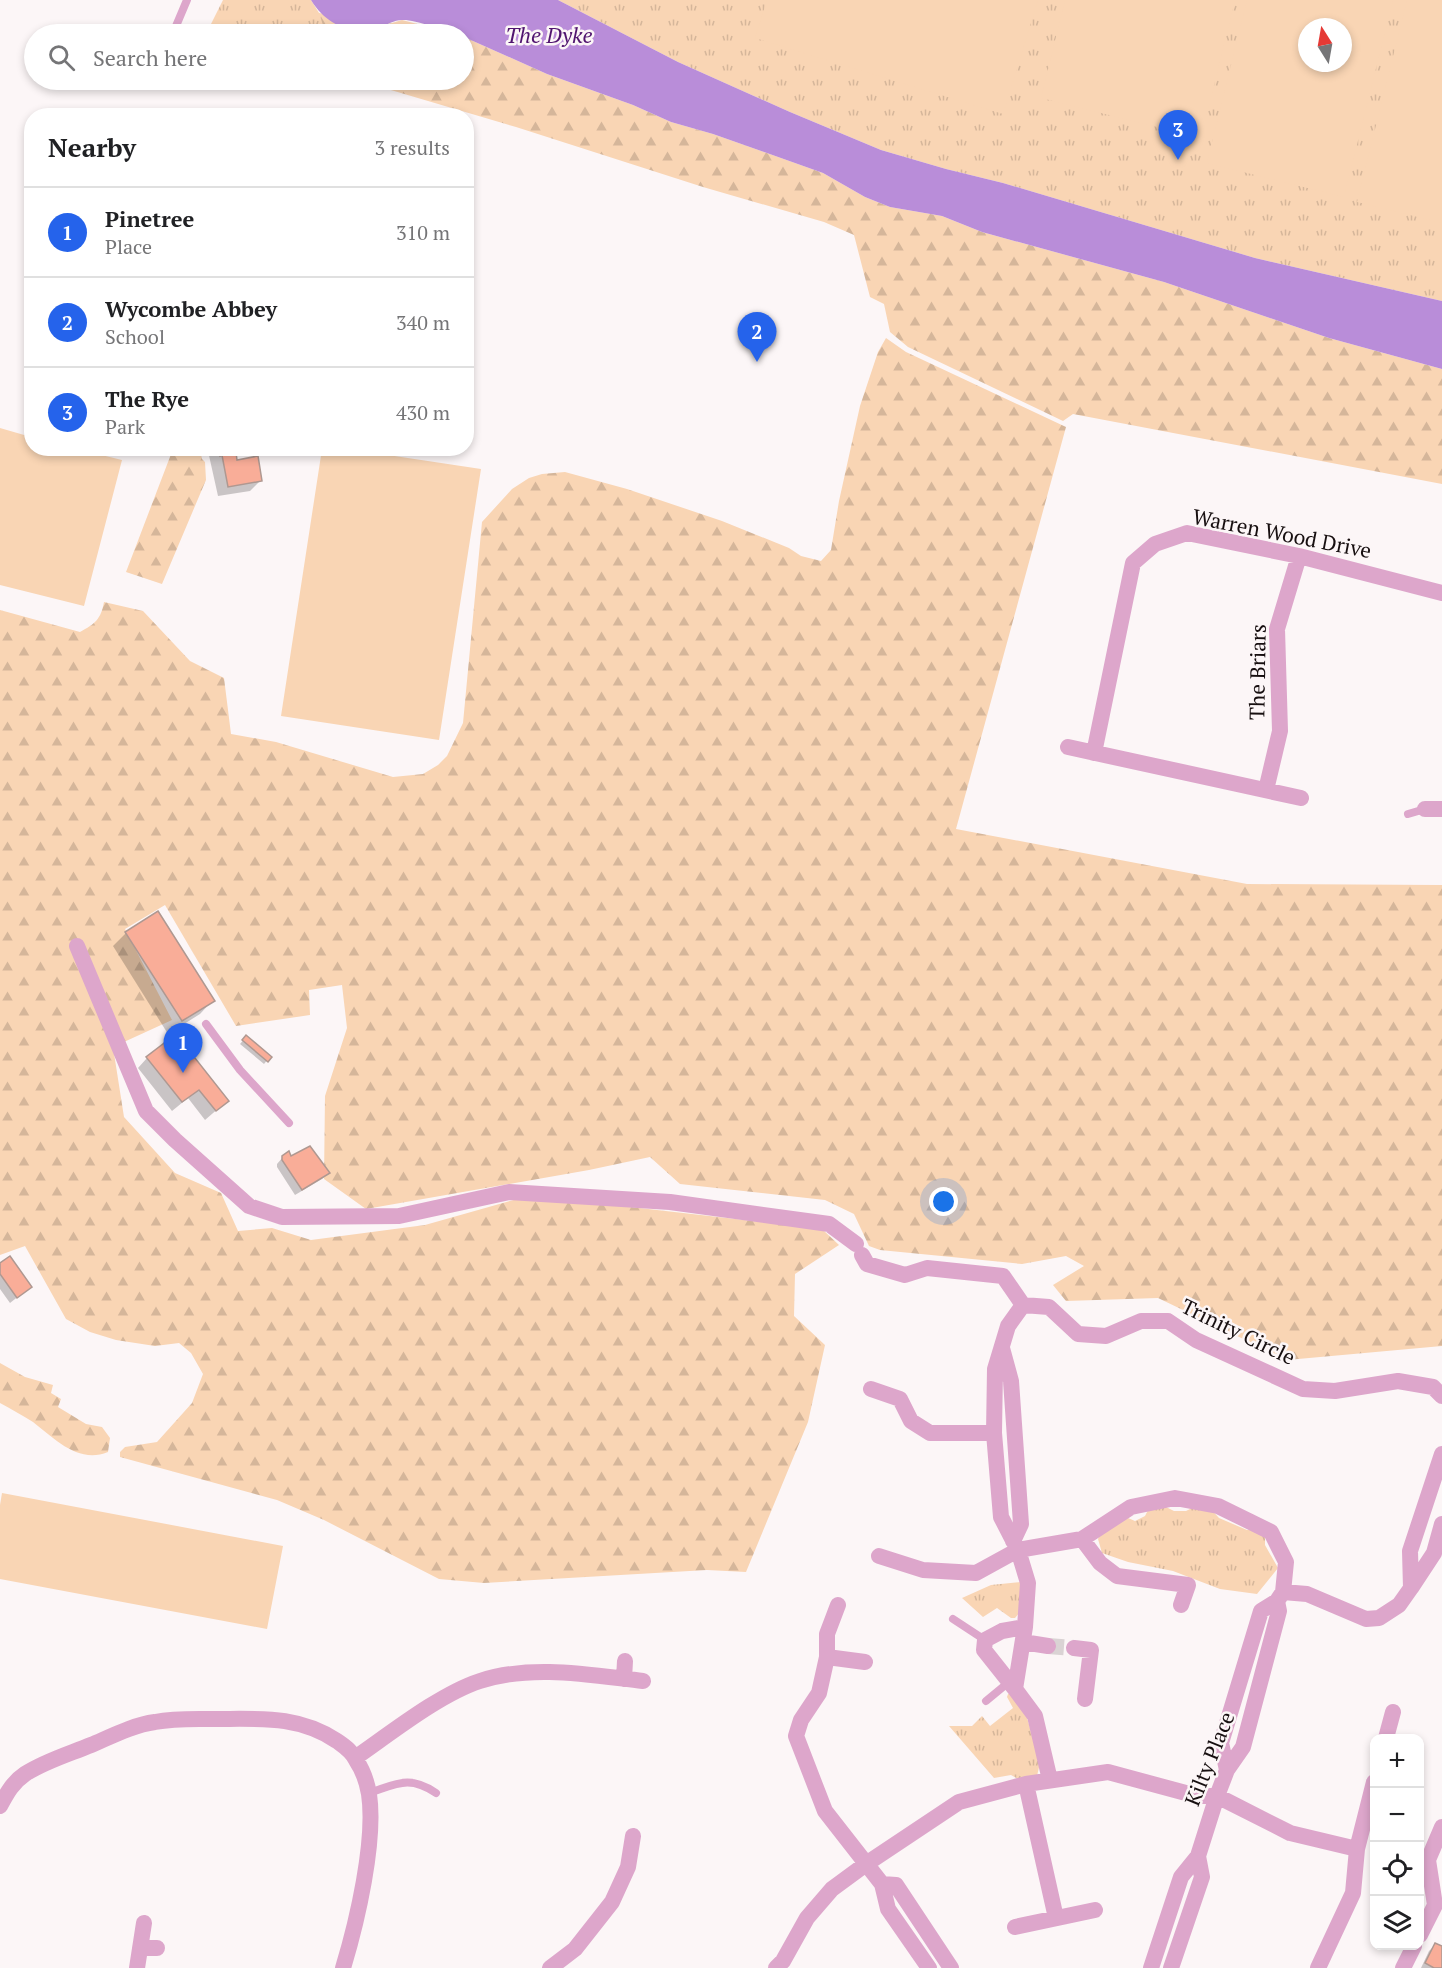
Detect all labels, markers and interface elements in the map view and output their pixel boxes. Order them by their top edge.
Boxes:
north arrow [1298,18,1352,72]
water label: The Dyke [506,20,592,49]
search box [24,24,474,90]
icon: search [45,41,78,74]
text: Search here [93,43,207,72]
pin: 3 [1158,110,1198,160]
text: Nearby [48,130,136,164]
text: 3 results [375,134,450,161]
text: Pinetree [105,204,194,233]
text: 1 [62,219,73,246]
text: 310 m [396,219,450,246]
text: Place [105,233,152,260]
text: Wycombe Abbey [105,294,277,323]
text: 2 [62,309,73,336]
text: 340 m [396,309,450,336]
pin: 2 [738,312,777,362]
text: School [105,323,165,350]
text: The Rye [105,384,189,413]
text: 3 [62,399,73,426]
text: 430 m [396,399,450,426]
text: Park [105,413,145,440]
street label: Warren Wood Drive [1190,502,1374,564]
street label: The Briars [1242,624,1272,720]
pin: 1 [164,1024,202,1073]
your location [929,1187,958,1216]
street label: Trinity Circle [1177,1291,1300,1371]
street label: Kilty Place [1178,1707,1241,1810]
map controls [1370,1734,1424,1950]
button: + [1370,1734,1424,1788]
button: − [1370,1788,1424,1842]
button: locate [1370,1842,1424,1896]
button: layers [1370,1896,1424,1950]

